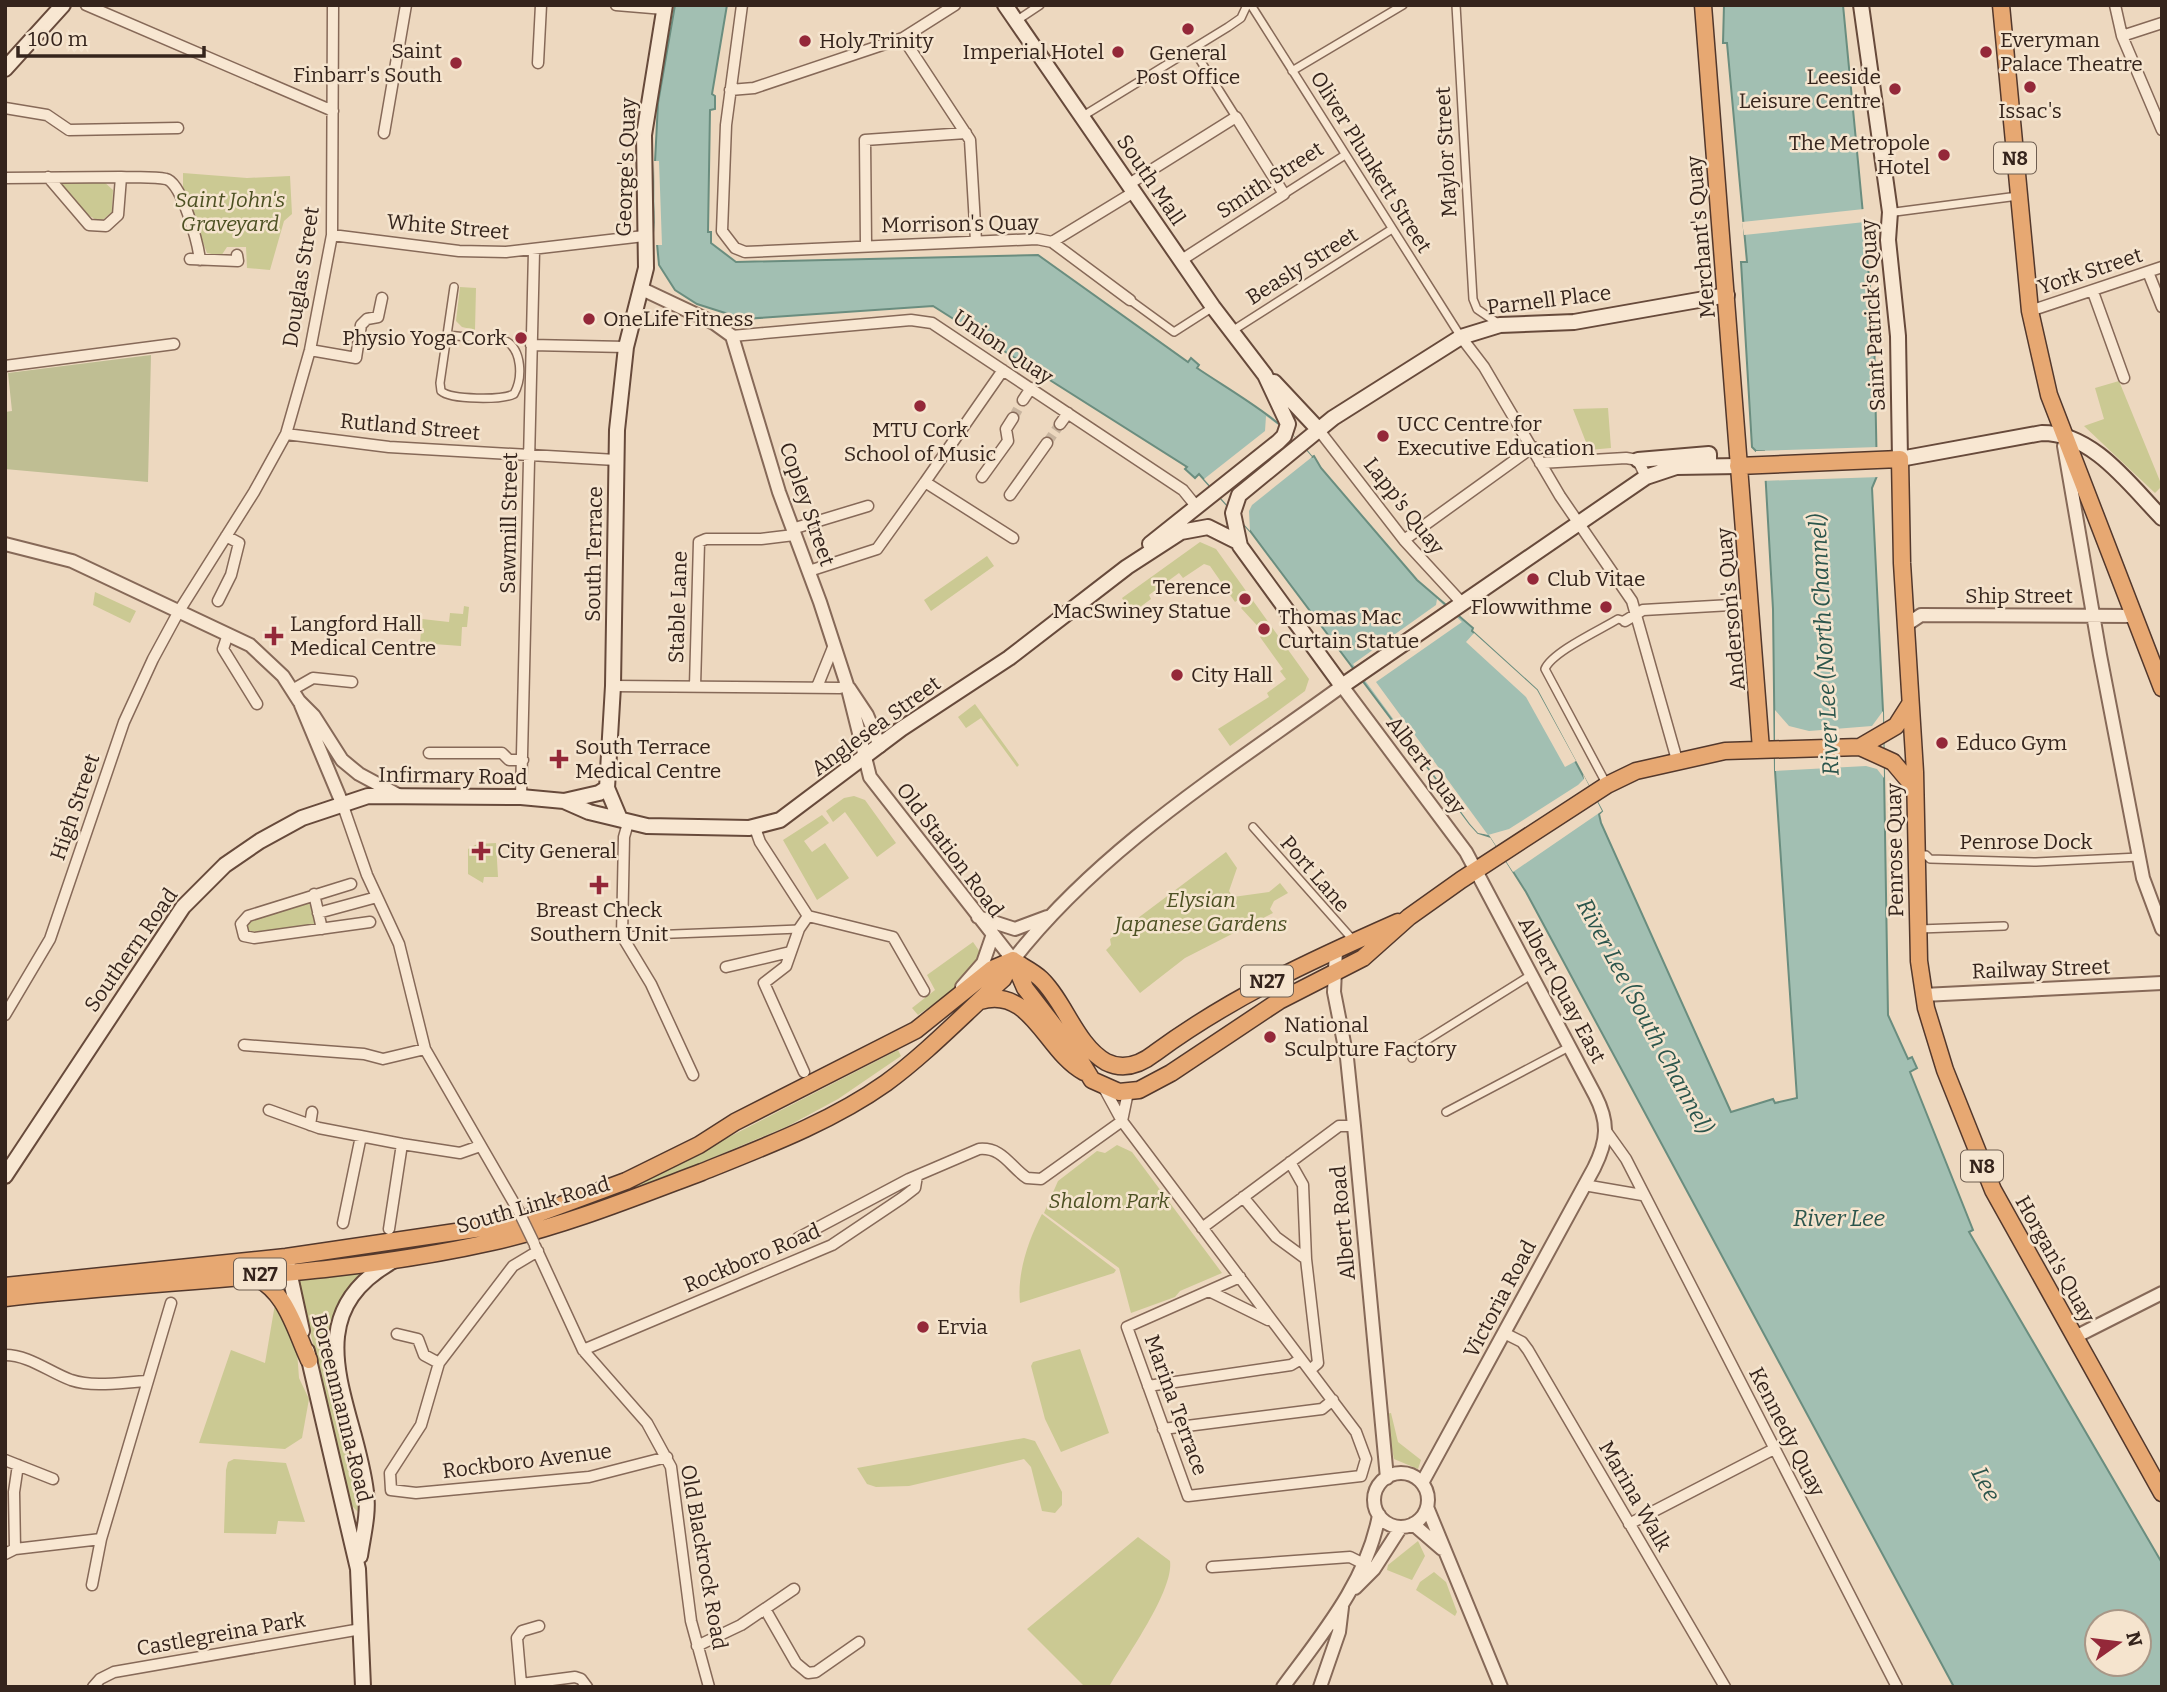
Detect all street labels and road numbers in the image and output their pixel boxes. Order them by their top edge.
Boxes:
street label: Oliver Plunkett Street [1305,66,1438,258]
street label: Maylor Street [1430,86,1462,218]
street label: George's Quay [611,96,641,237]
street label: South Mall [1111,130,1191,230]
street label: Smith Street [1212,136,1329,224]
road number: N8 [1994,142,2036,174]
street label: Merchant's Quay [1681,154,1721,319]
street label: Douglas Street [277,204,325,349]
street label: White Street [386,209,511,245]
street label: Morrison's Quay [881,210,1040,238]
street label: Saint Patrick's Quay [1855,217,1891,412]
street label: Beasly Street [1241,221,1363,311]
street label: York Street [2034,242,2146,300]
street label: Parnell Place [1485,279,1613,321]
street label: Union Quay [948,304,1059,391]
street label: Rutland Street [339,408,481,446]
street label: Copley Street [774,439,840,570]
street label: Sawmill Street [495,452,523,594]
street label: Lapp's Quay [1358,452,1450,560]
street label: South Terrace [580,486,608,622]
street label: Anderson's Quay [1711,525,1751,692]
street label: Stable Lane [663,550,693,664]
street label: Ship Street [1965,583,2073,609]
street label: Anglesea Street [806,670,946,782]
street label: Albert Quay [1381,711,1472,820]
street label: High Street [45,750,105,864]
street label: Infirmary Road [378,762,528,790]
street label: Old Station Road [891,777,1009,923]
street label: Penrose Quay [1881,782,1909,917]
street label: Penrose Dock [1960,829,2093,855]
street label: Port Lane [1275,830,1355,918]
street label: Southern Road [79,883,183,1017]
street label: Albert Quay East [1512,912,1612,1068]
street label: Railway Street [1971,954,2111,984]
road number: N27 [1241,965,1293,996]
road number: N8 [1961,1150,2003,1182]
street label: Albert Road [1325,1165,1361,1281]
street label: South Link Road [453,1171,613,1239]
street label: Horgan's Quay [2009,1191,2101,1328]
street label: Rockboro Road [680,1217,824,1299]
street label: Victoria Road [1458,1236,1542,1362]
road number: N27 [234,1258,286,1290]
street label: Boreenmanna Road [306,1311,378,1505]
street label: Marina Terrace [1139,1331,1213,1479]
street label: Kennedy Quay [1743,1363,1831,1502]
street label: Marina Walk [1593,1436,1677,1556]
street label: Rockboro Avenue [441,1438,613,1484]
street label: Old Blackrock Road [675,1462,733,1652]
street label: Castlegreina Park [135,1606,307,1662]

